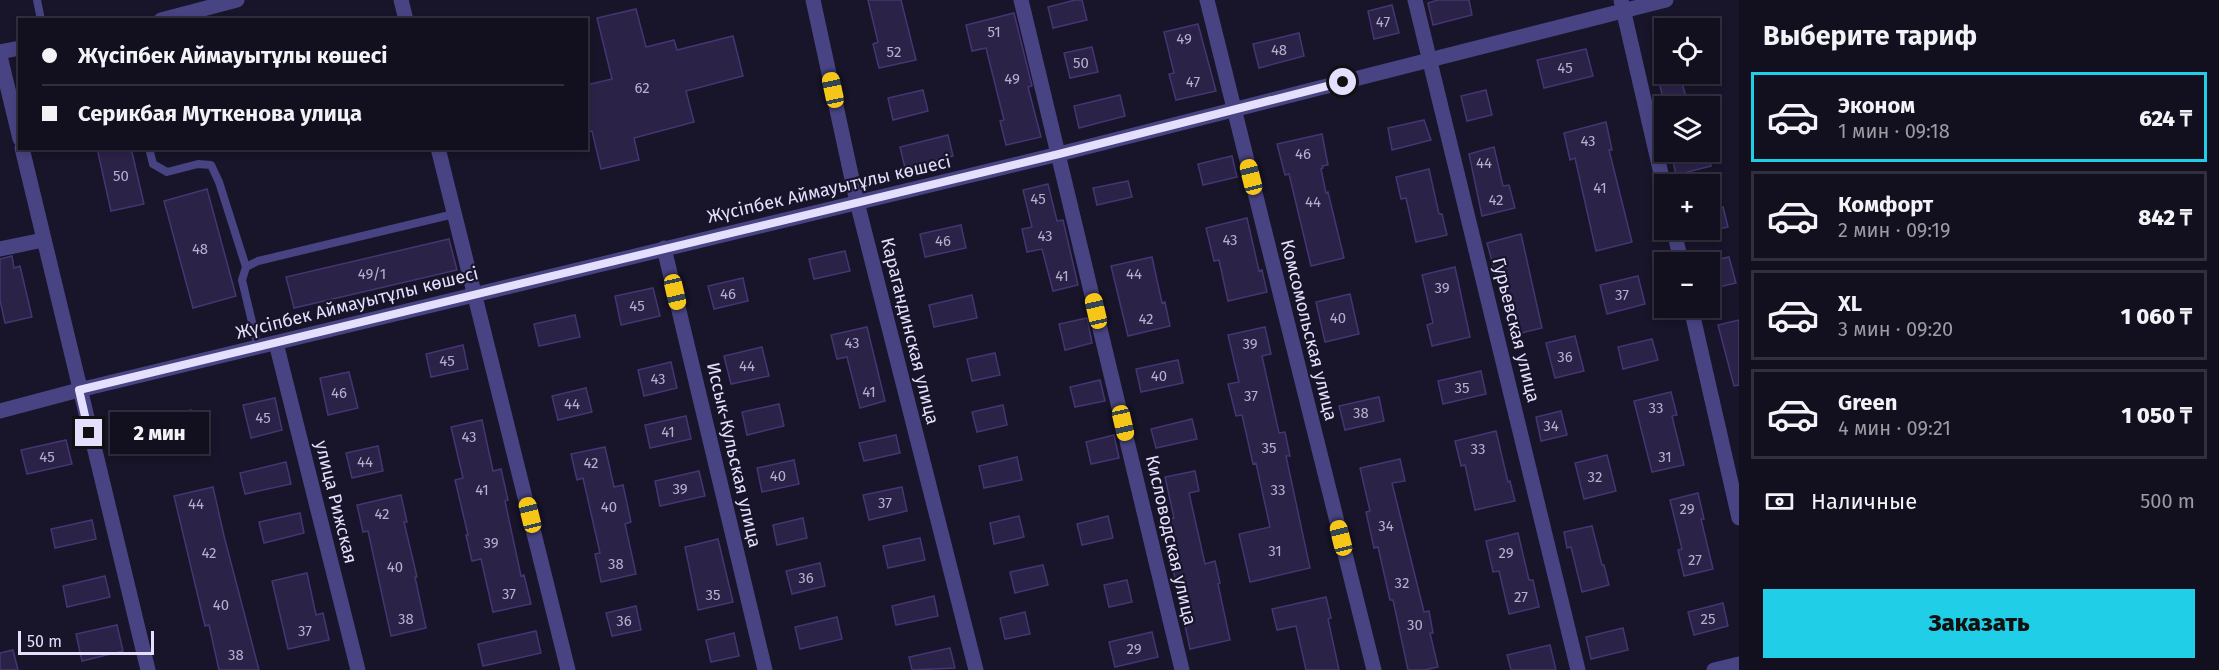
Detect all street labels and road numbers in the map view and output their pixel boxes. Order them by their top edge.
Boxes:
street label: Жүсіпбек Аймауытұлы көшесі [705,150,953,228]
street label: Карагандинская улица [876,235,944,427]
street label: Комсомольская улица [1276,237,1342,423]
street label: Гурьевская улица [1487,255,1545,405]
street label: Жүсіпбек Аймауытұлы көшесі [233,262,481,344]
street label: Иссык-Кульская улица [702,360,766,550]
street label: улица Рижская [310,438,362,566]
street label: Кисловодская улица [1141,453,1201,627]

